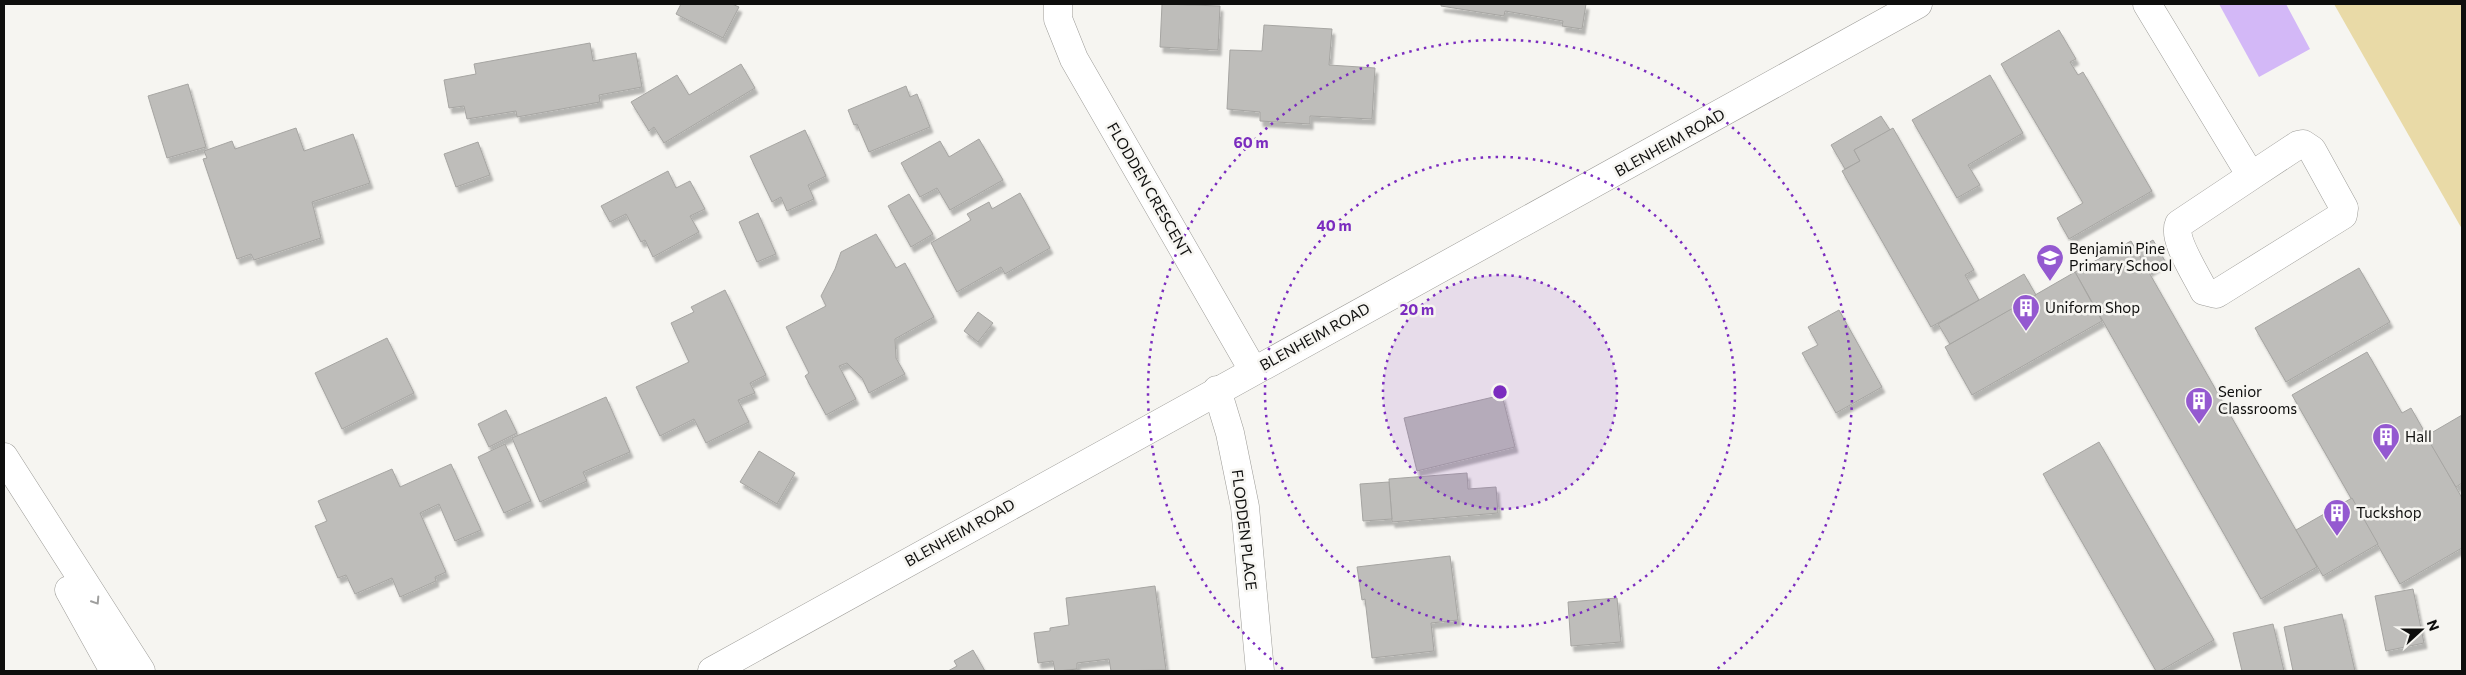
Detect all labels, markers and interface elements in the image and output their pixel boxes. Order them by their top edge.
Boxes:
street label: BLENHEIM ROAD [1611,104,1728,180]
street label: FLODDEN CRESCENT [1104,119,1196,260]
text: 60 m [1233,133,1269,151]
text: 40 m [1316,216,1352,234]
place label: Benjamin Pine Primary School [2069,239,2172,274]
school or university icon: Benjamin Pine Primary School [2035,243,2065,282]
building icon: Uniform Shop [2011,293,2041,332]
street label: BLENHEIM ROAD [1256,298,1373,374]
place label: Uniform Shop [2045,298,2140,316]
text: 20 m [1400,300,1434,318]
place label: Senior Classrooms [2218,382,2297,417]
centre of rings [1491,383,1509,401]
building icon: Senior Classrooms [2184,386,2214,425]
building icon: Hall [2371,422,2401,461]
place label: Hall [2405,427,2432,445]
street label: FLODDEN PLACE [1229,469,1261,591]
street label: BLENHEIM ROAD [901,494,1018,570]
building icon: Tuckshop [2322,498,2352,537]
place label: Tuckshop [2356,503,2422,521]
one-way arrow [90,596,100,605]
north arrow [2396,605,2446,655]
text: N [2424,617,2443,633]

